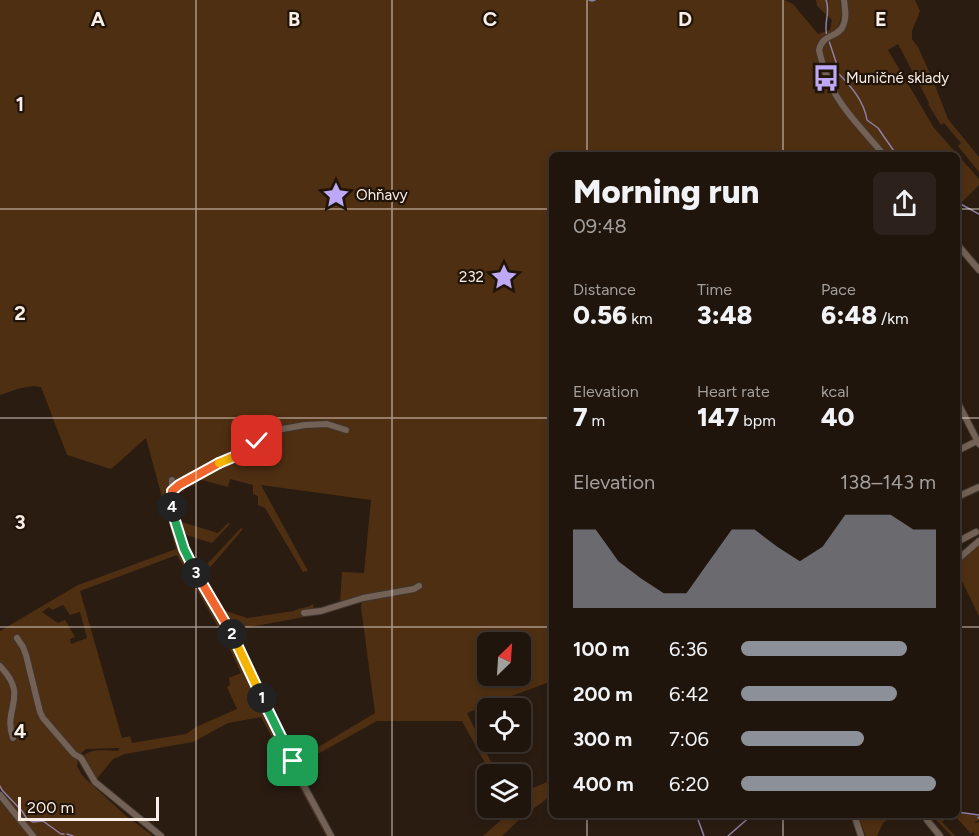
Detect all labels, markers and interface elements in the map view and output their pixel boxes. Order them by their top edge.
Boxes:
text: A [91,7,106,31]
text: B [288,7,300,31]
text: C [483,7,497,31]
text: D [678,7,692,31]
text: E [875,7,887,31]
bus stop icon: Muničné sklady [811,63,841,93]
place label: Muničné sklady [846,69,949,87]
text: 1 [16,92,24,116]
text: Morning run [573,172,759,211]
button: share [873,172,936,235]
place icon: Ohňavy [321,180,351,210]
place label: Ohňavy [356,186,408,204]
text: 09:48 [573,214,627,238]
place icon: 232 [489,262,519,292]
place label: 232 [459,268,484,286]
text: Distance [573,280,636,299]
text: Time [697,280,732,299]
text: Pace [821,280,856,299]
text: 0.56 [573,299,627,331]
text: 3:48 [697,299,753,331]
text: 6:48 [821,299,877,331]
text: 2 [14,301,26,325]
text: km [627,309,653,328]
text: /km [877,309,909,328]
text: Elevation [573,382,639,401]
text: Heart rate [697,382,770,401]
text: kcal [821,382,849,401]
text: 7 [573,401,588,433]
text: 147 [697,401,739,433]
text: 40 [821,401,855,433]
text: m [588,411,605,430]
text: bpm [739,411,776,430]
pin [231,415,282,466]
icon: check [240,424,273,457]
text: Elevation [573,470,655,494]
text: 138–143 m [840,470,936,494]
pin: 4 [157,492,187,522]
text: 4 [167,497,177,516]
text: 3 [14,510,26,534]
pin: 3 [181,558,211,588]
text: 3 [192,563,200,582]
pin: 2 [217,619,247,649]
text: 2 [227,624,237,643]
north arrow [477,632,531,686]
map controls [477,632,531,818]
text: 100 m [573,637,630,661]
text: 6:36 [669,637,708,661]
text: 200 m [573,682,633,706]
text: 6:42 [669,682,709,706]
pin: 1 [247,683,277,713]
text: 1 [259,688,265,707]
button: locate [477,698,531,752]
text: 4 [14,719,27,743]
text: 300 m [573,727,632,751]
text: 7:06 [669,727,709,751]
pin [267,735,318,786]
icon: arrive [276,744,309,777]
button: layers [477,764,531,818]
text: 400 m [573,772,634,796]
text: 6:20 [669,772,709,796]
scale bar [18,794,159,822]
text: 200 m [27,798,74,817]

